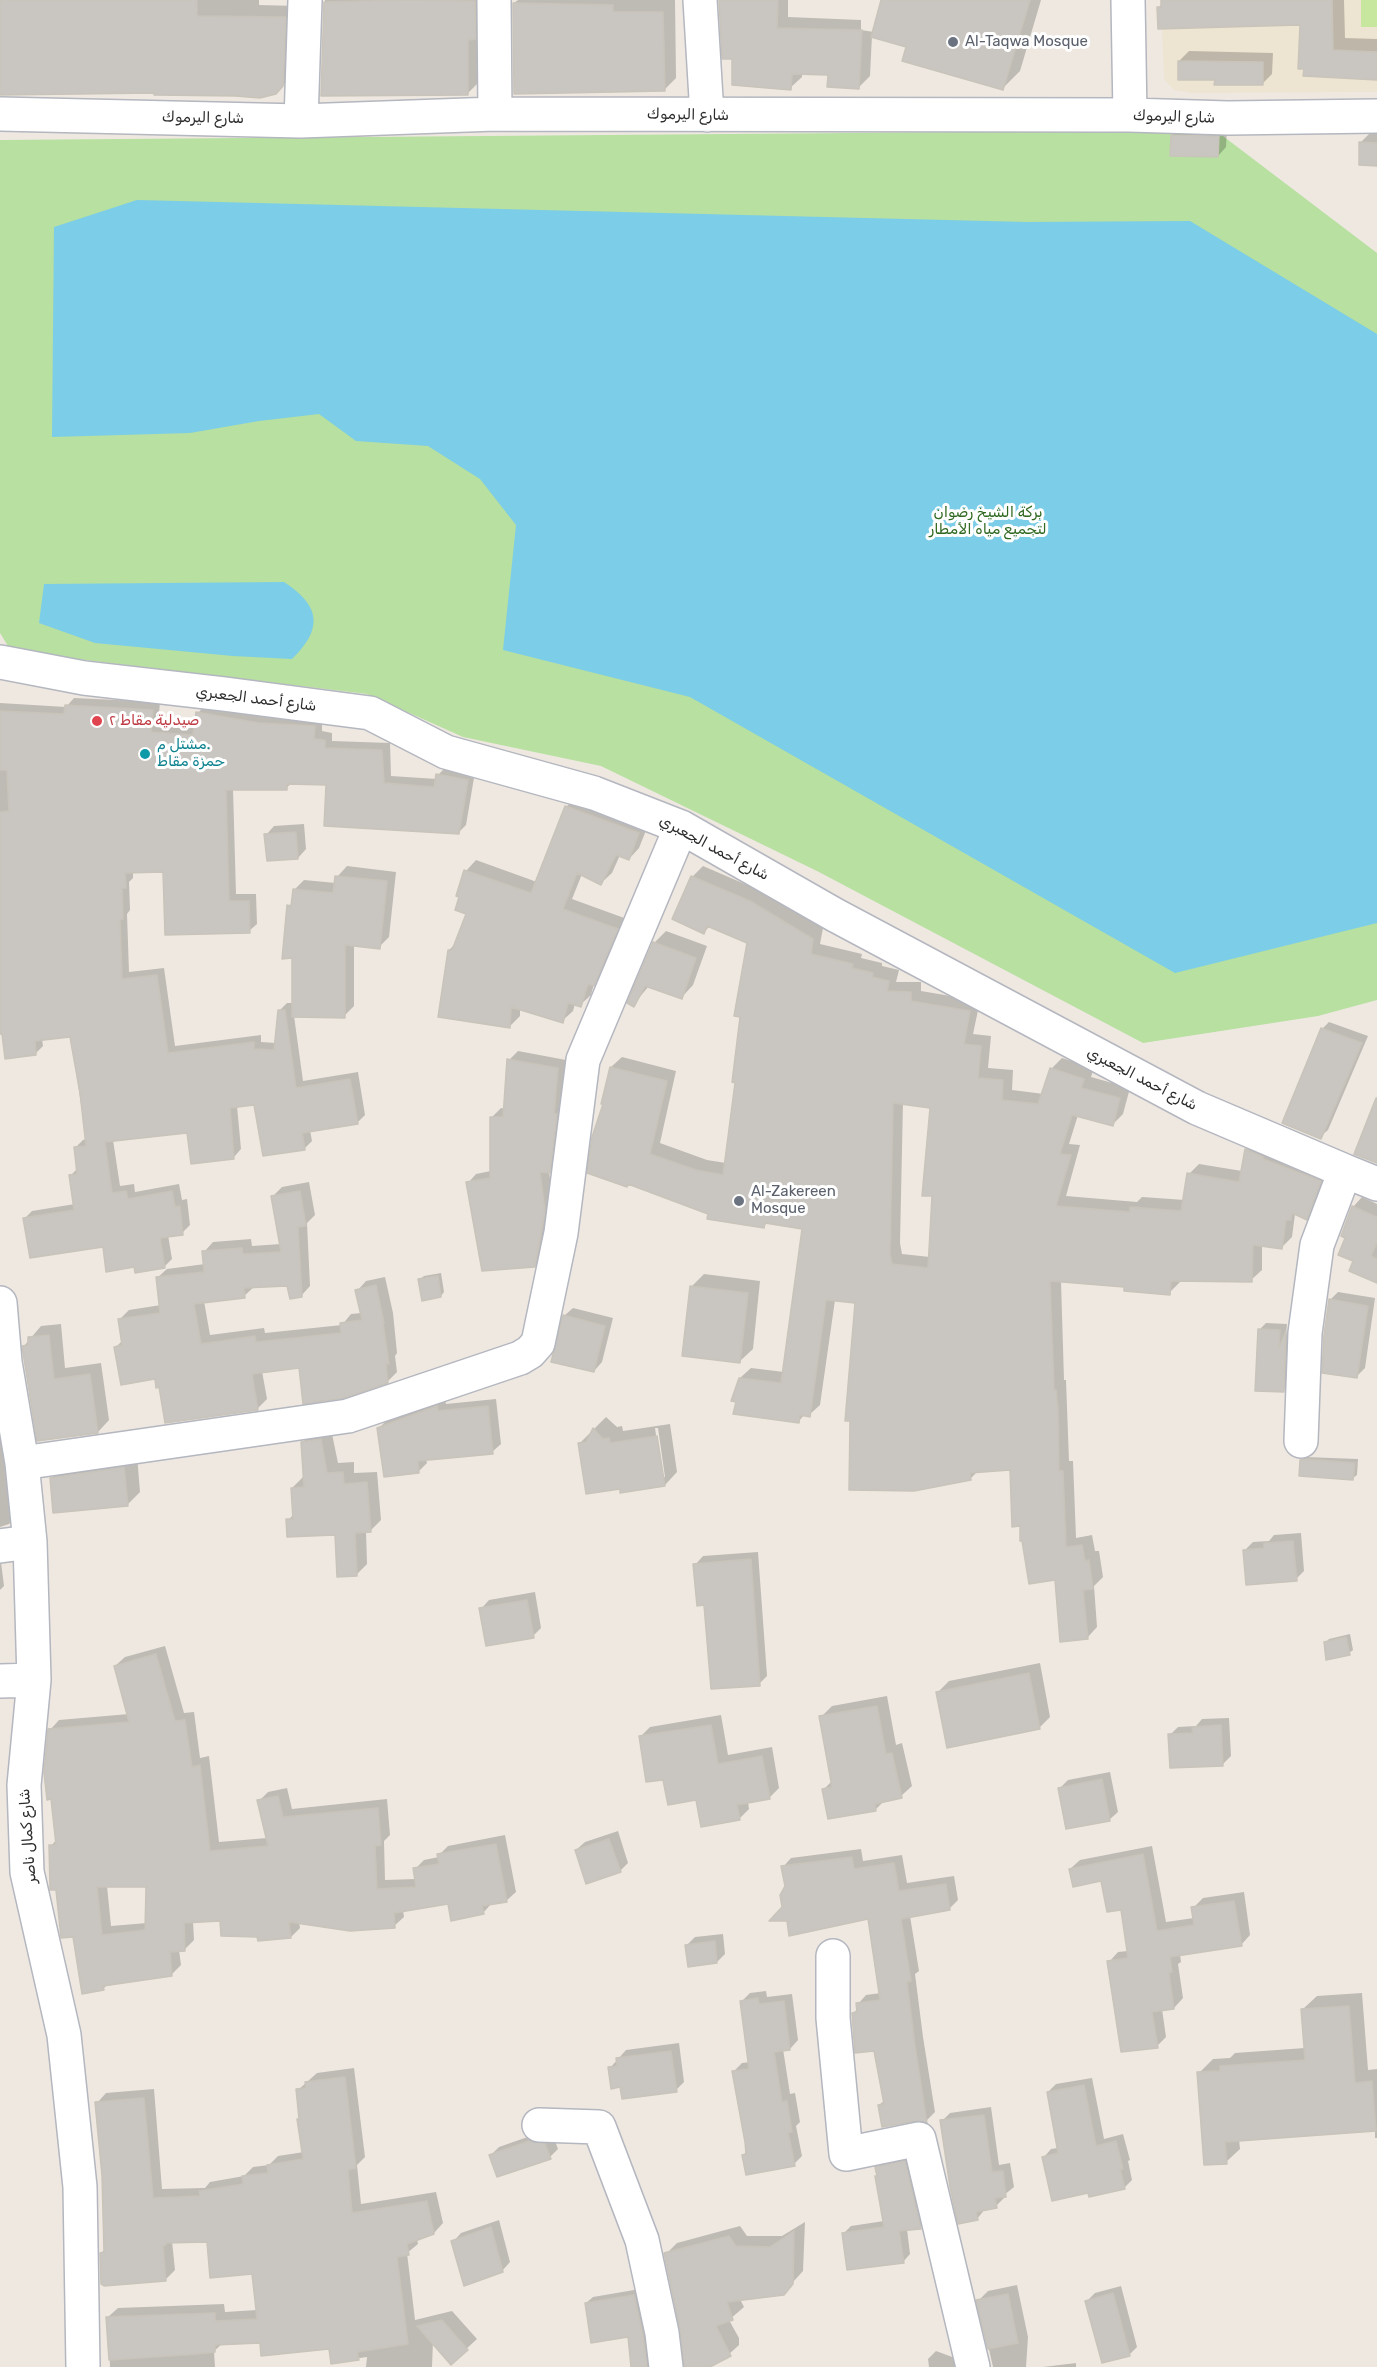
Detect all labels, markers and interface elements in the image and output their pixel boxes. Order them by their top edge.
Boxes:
place label: Al-Taqwa Mosque [965,33,1088,51]
marker: Al-Taqwa Mosque [946,35,960,49]
street label: شارع اليرموك [647,105,729,125]
street label: شارع اليرموك [1133,107,1215,127]
street label: شارع اليرموك [162,108,244,128]
park label: بركة الشيخ رضوان لتجميع مياه الأمطار [929,504,1047,539]
street label: شارع أحمد الجعبري [195,683,317,715]
place label: صيدلية مقاط ٢ [109,712,199,730]
marker: صيدلية مقاط ٢ [90,714,104,728]
place label: مشتل م. حمزة مقاط [157,736,225,771]
marker: مشتل م. حمزة مقاط [138,747,152,761]
street label: شارع أحمد الجعبري [656,812,772,884]
street label: شارع أحمد الجعبري [1084,1043,1200,1115]
place label: Al-Zakereen Mosque [751,1183,836,1218]
marker: Al-Zakereen Mosque [732,1194,746,1208]
street label: شارع كمال ناصر [16,1788,40,1884]

